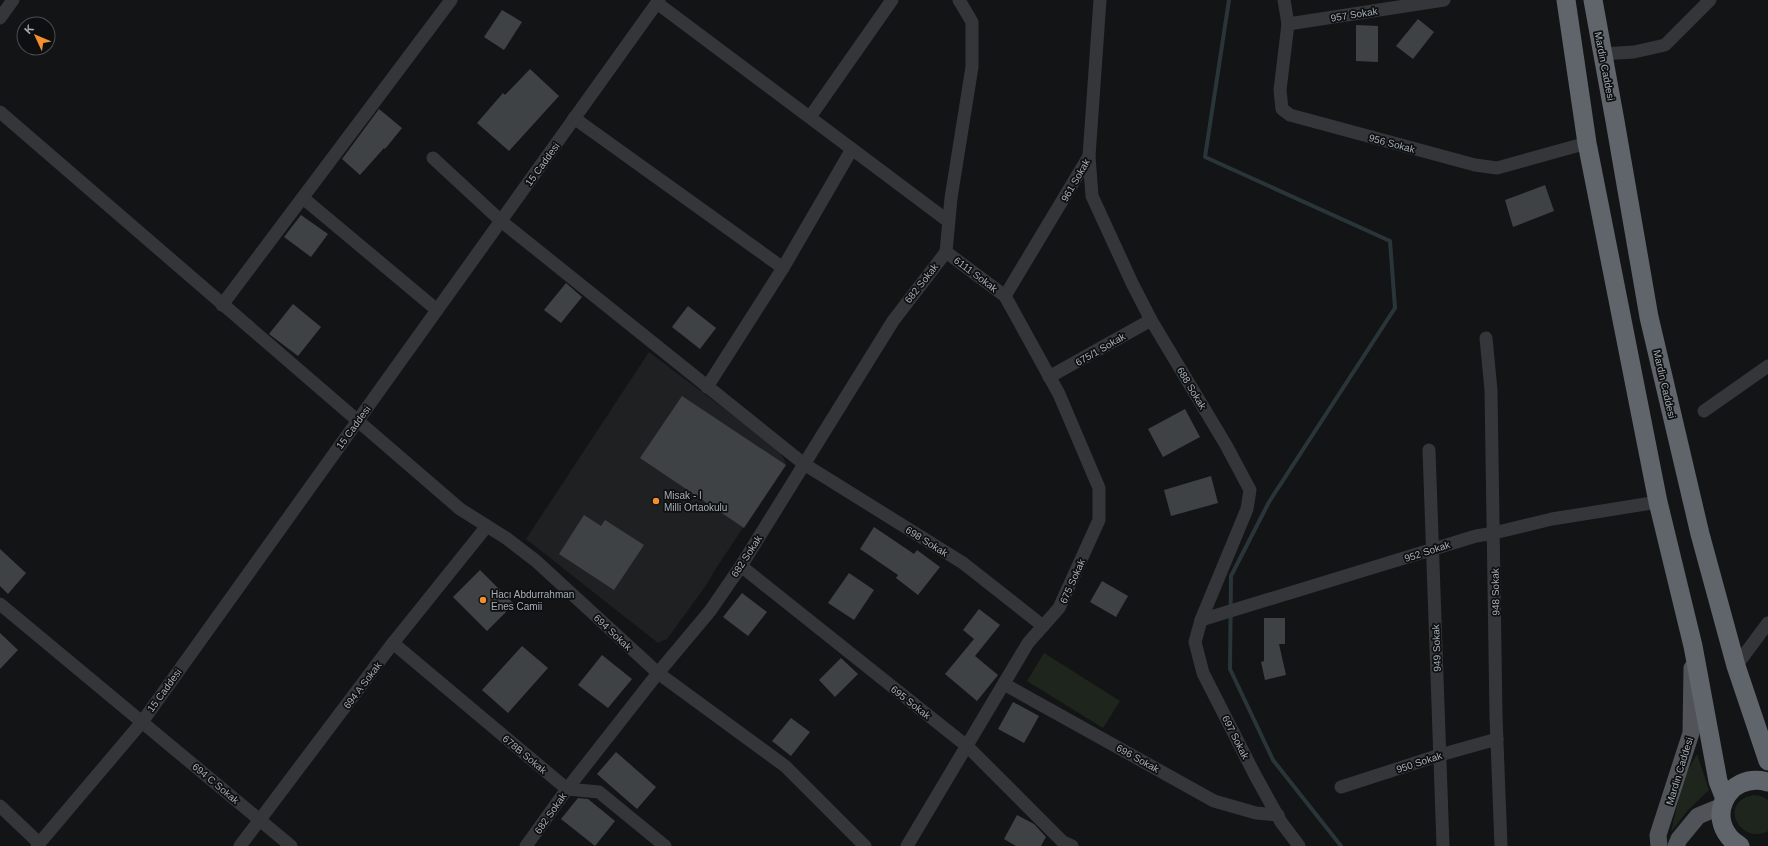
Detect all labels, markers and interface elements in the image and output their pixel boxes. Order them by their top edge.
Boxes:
street label: 957 Sokak [1330,5,1379,24]
north arrow [16,16,56,56]
text: K [22,22,36,36]
street label: Mardin Caddesi [1592,31,1617,102]
street label: 956 Sokak [1368,132,1417,155]
street label: 15 Caddesi [523,141,562,188]
street label: 961 Sokak [1059,156,1093,203]
street label: 6111 Sokak [952,255,1000,295]
street label: 682 Sokak [903,261,941,305]
street label: 675/1 Sokak [1073,330,1128,368]
street label: Mardin Caddesi [1651,349,1678,419]
street label: 688 Sokak [1175,365,1209,412]
street label: 15 Caddesi [334,404,373,451]
place label: Misak - I Milli Ortaokulu [664,490,727,513]
marker: Misak - I Milli Ortaokulu [651,496,661,506]
street label: 698 Sokak [904,524,951,559]
street label: 682 Sokak [729,533,764,579]
street label: 952 Sokak [1403,539,1452,564]
street label: 675 Sokak [1058,556,1087,605]
street label: 948 Sokak [1490,567,1501,616]
place label: Hacı Abdurrahman Enes Camii [491,589,574,612]
marker: Hacı Abdurrahman Enes Camii [478,595,488,605]
street label: 694 Sokak [592,612,634,653]
street label: 949 Sokak [1430,623,1443,672]
street label: 694 A Sokak [341,659,384,711]
street label: 15 Caddesi [145,667,184,714]
street label: 695 Sokak [889,684,933,722]
street label: 697 Sokak [1220,714,1252,762]
street label: 678B Sokak [500,733,550,777]
street label: Mardin Caddesi [1664,736,1695,806]
street label: 696 Sokak [1114,742,1162,775]
street label: 950 Sokak [1395,750,1444,775]
street label: 694 C Sokak [190,761,242,807]
street label: 682 Sokak [532,790,569,836]

